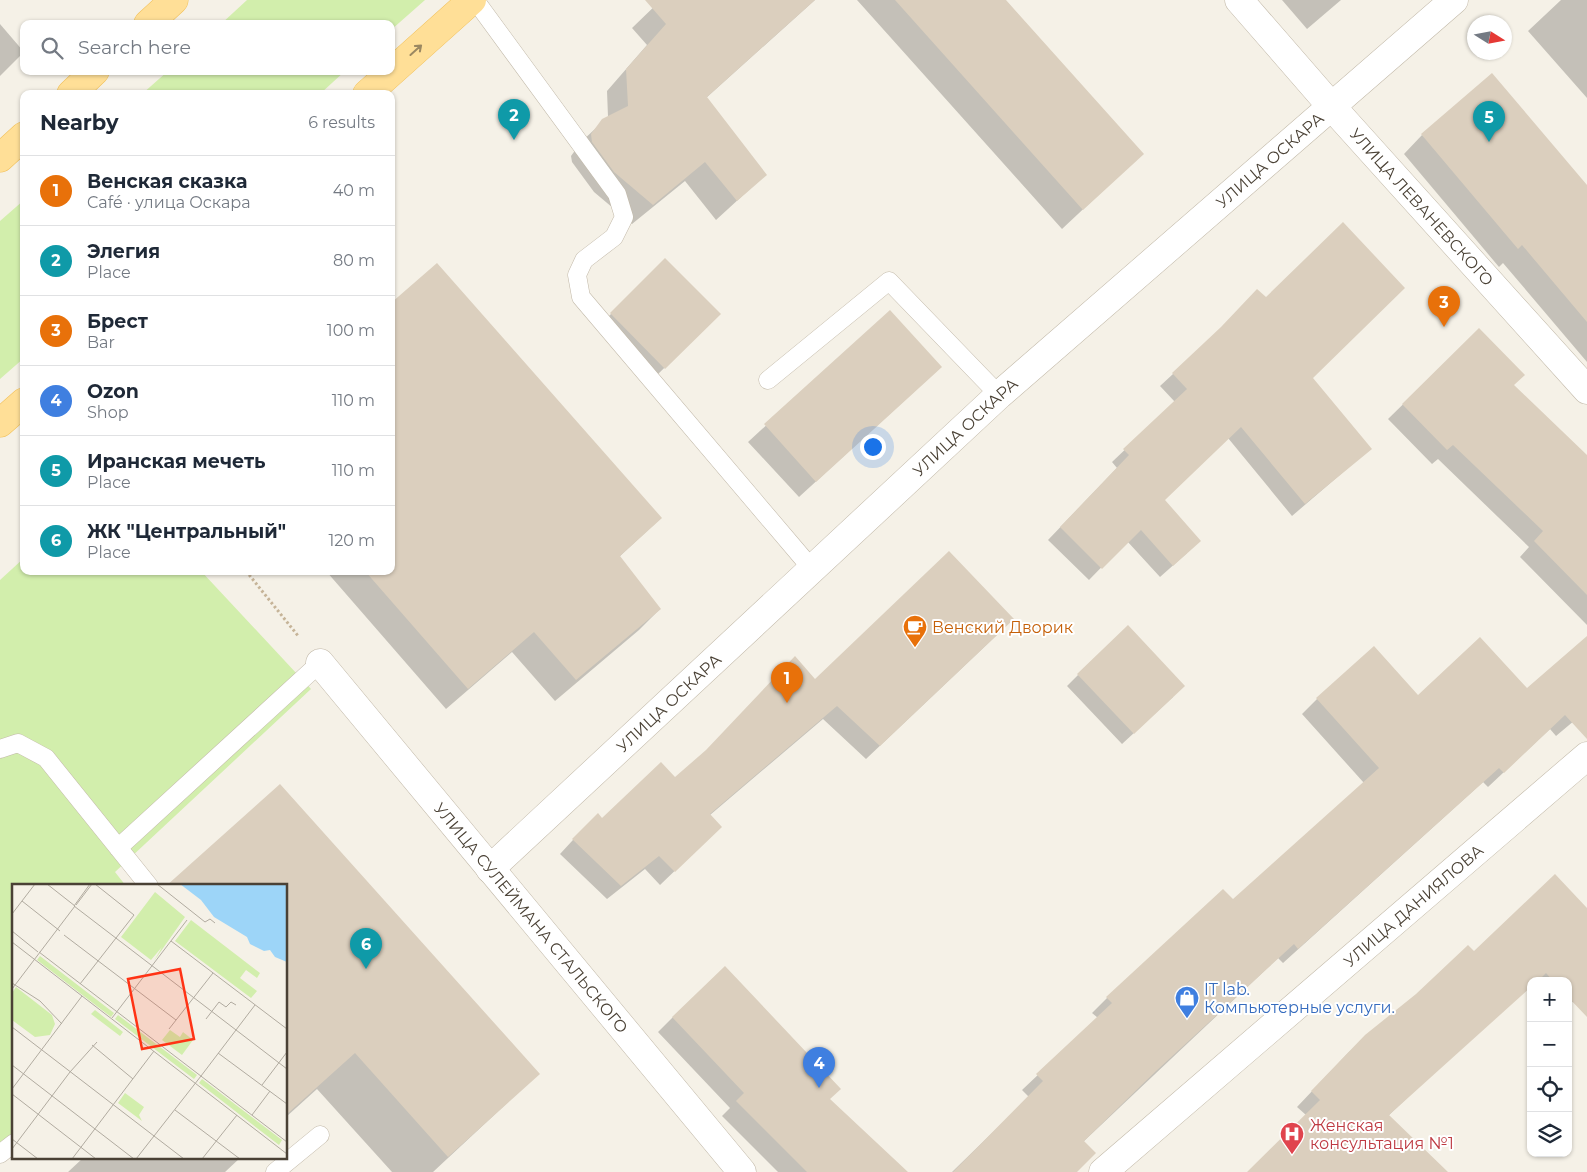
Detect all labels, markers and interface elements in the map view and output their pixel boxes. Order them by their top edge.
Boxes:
north arrow [1467,15,1512,60]
search box [20,20,395,75]
icon: search [38,34,66,62]
text: Search here [78,36,191,59]
one-way arrow [410,44,423,55]
pin: 2 [498,99,530,140]
pin: 5 [1473,101,1505,142]
street label: УЛИЦА ОСКАРА [1212,109,1328,212]
text: Nearby [40,110,119,135]
text: 6 results [308,113,375,132]
street label: УЛИЦА ЛЕВАНЕВСКОГО [1346,124,1497,290]
text: Венская сказка [87,170,248,193]
text: 1 [53,181,59,200]
text: 40 m [333,181,375,200]
text: Café · улица Оскара [87,193,251,212]
text: Элегия [87,240,160,263]
text: 2 [51,251,61,270]
text: 80 m [333,251,375,270]
text: Place [87,263,131,282]
pin: 3 [1428,286,1460,327]
text: Брест [87,310,148,333]
text: 3 [51,321,61,340]
text: 100 m [327,321,375,340]
text: Bar [87,333,115,352]
street label: УЛИЦА ОСКАРА [909,374,1022,480]
text: Ozon [87,380,139,403]
text: 4 [50,391,62,410]
text: 110 m [332,391,375,410]
text: Shop [87,403,129,422]
your location [860,434,886,460]
text: Иранская мечеть [87,450,266,473]
text: 5 [51,461,61,480]
text: 110 m [332,461,375,480]
text: Place [87,473,131,492]
text: ЖК "Центральный" [87,520,286,543]
text: 6 [51,531,61,550]
text: 120 m [328,531,375,550]
text: Place [87,543,131,562]
cafe icon: Венский Дворик [902,614,928,648]
place label: Венский Дворик [932,618,1074,637]
street label: УЛИЦА ОСКАРА [613,650,725,756]
pin: 1 [771,662,803,703]
street label: УЛИЦА СУЛЕЙМАНА СТАЛЬСКОГО [430,799,632,1037]
street label: УЛИЦА ДАНИЯЛОВА [1340,841,1487,971]
inset map [12,884,288,1160]
pin: 6 [350,928,382,969]
map controls [1527,977,1572,1157]
button: + [1527,977,1572,1022]
place label: IT lab. Компьютерные услуги. [1204,980,1395,1017]
shop icon: IT lab. Компьютерные услуги. [1174,985,1200,1019]
button: − [1527,1022,1572,1067]
pin: 4 [803,1047,835,1088]
button: locate [1527,1067,1572,1112]
button: layers [1527,1112,1572,1157]
place label: Женская консультация №1 [1310,1116,1454,1153]
hospital icon: Женская консультация №1 [1279,1121,1305,1155]

